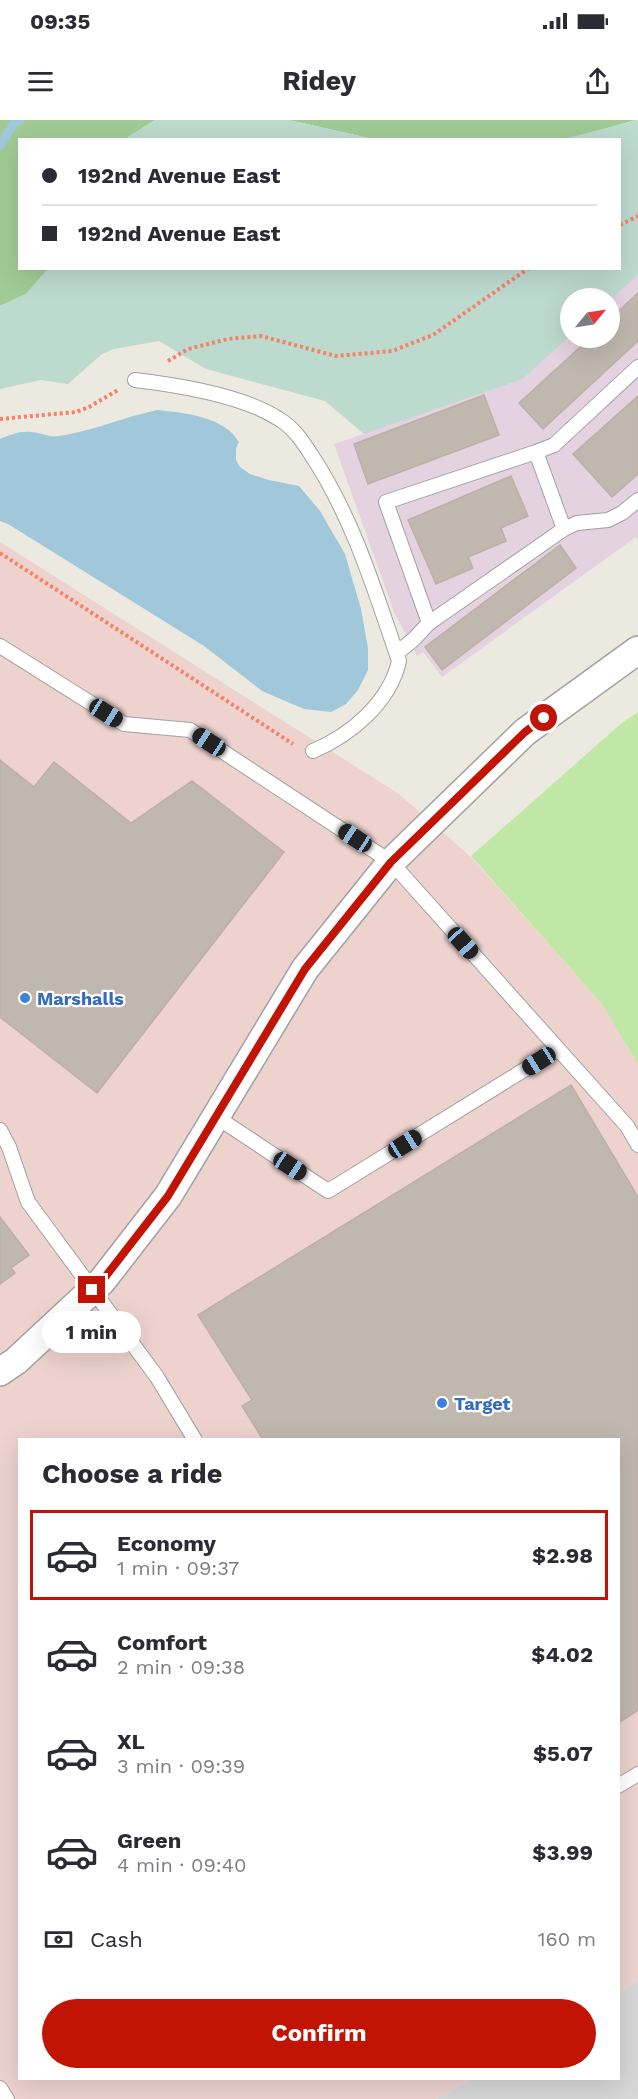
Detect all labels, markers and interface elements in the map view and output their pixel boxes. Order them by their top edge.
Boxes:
text: 09:35 [30,9,90,34]
icon: menu [24,65,57,98]
text: Ridey [282,65,356,97]
icon: share [581,65,614,98]
text: 192nd Avenue East [78,163,280,188]
text: 192nd Avenue East [78,221,280,246]
north arrow [560,288,620,348]
map controls [560,288,620,348]
car [86,696,126,730]
route start [530,704,557,731]
car [189,725,229,759]
car [335,821,375,855]
car [444,924,482,962]
place label: Marshalls [37,988,124,1009]
marker: Marshalls [18,991,32,1005]
car [519,1044,559,1078]
car [385,1127,425,1161]
car [270,1149,310,1183]
route end [78,1276,105,1303]
callout: 1 min [42,1311,142,1353]
text: 1 min [66,1320,117,1344]
place label: Target [454,1393,511,1414]
marker: Target [435,1396,449,1410]
text: Choose a ride [42,1458,222,1490]
icon: car [45,1528,99,1582]
text: Economy [117,1531,216,1556]
text: $2.98 [532,1543,593,1568]
text: 1 min · 09:37 [117,1556,239,1580]
icon: car [45,1627,99,1681]
text: Comfort [117,1630,207,1655]
text: $4.02 [531,1642,593,1667]
text: 2 min · 09:38 [117,1655,245,1679]
icon: car [45,1726,99,1780]
text: XL [117,1729,145,1754]
text: $5.07 [533,1741,593,1766]
text: 3 min · 09:39 [117,1754,245,1778]
icon: car [45,1825,99,1879]
text: Green [117,1828,181,1853]
text: $3.99 [532,1840,593,1865]
text: 4 min · 09:40 [117,1853,246,1877]
icon: cash [42,1923,75,1956]
text: Cash [90,1927,143,1952]
text: 160 m [538,1927,596,1951]
button: Confirm [42,1999,596,2068]

